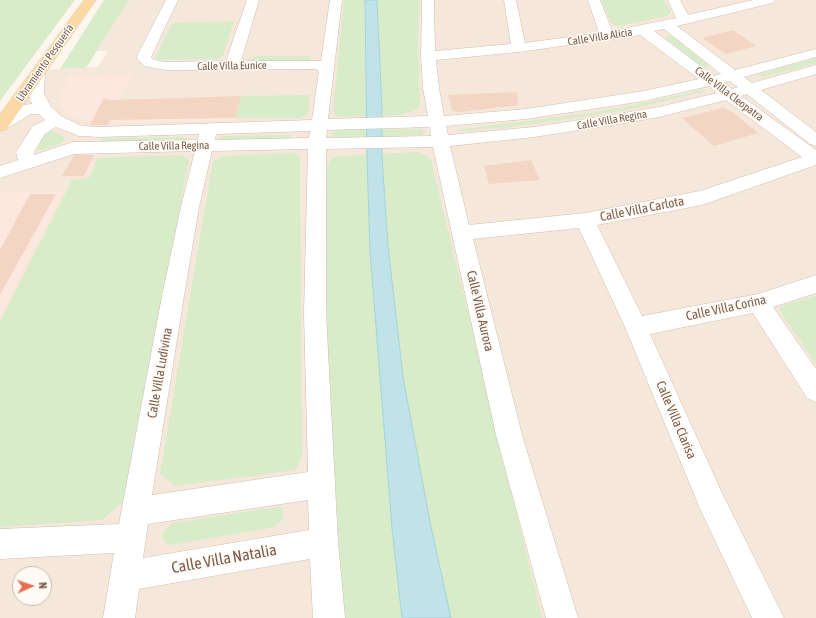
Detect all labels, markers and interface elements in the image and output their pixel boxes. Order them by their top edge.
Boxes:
street label: Libramiento Pesquería [13,22,77,104]
street label: Calle Villa Alicia [567,25,633,49]
street label: Calle Villa Eunice [197,59,267,73]
street label: Calle Villa Cleopatra [692,64,766,124]
street label: Calle Villa Regina [576,107,648,133]
street label: Calle Villa Regina [138,139,210,153]
street label: Calle Villa Carlota [599,193,685,225]
street label: Calle Villa Aurora [463,269,497,353]
street label: Calle Villa Corina [684,292,768,324]
street label: Calle Villa Ludivina [144,327,176,419]
street label: Calle Villa Clarisa [653,379,699,461]
street label: Calle Villa Natalia [170,540,278,578]
north arrow [12,566,52,606]
text: N [37,582,49,589]

